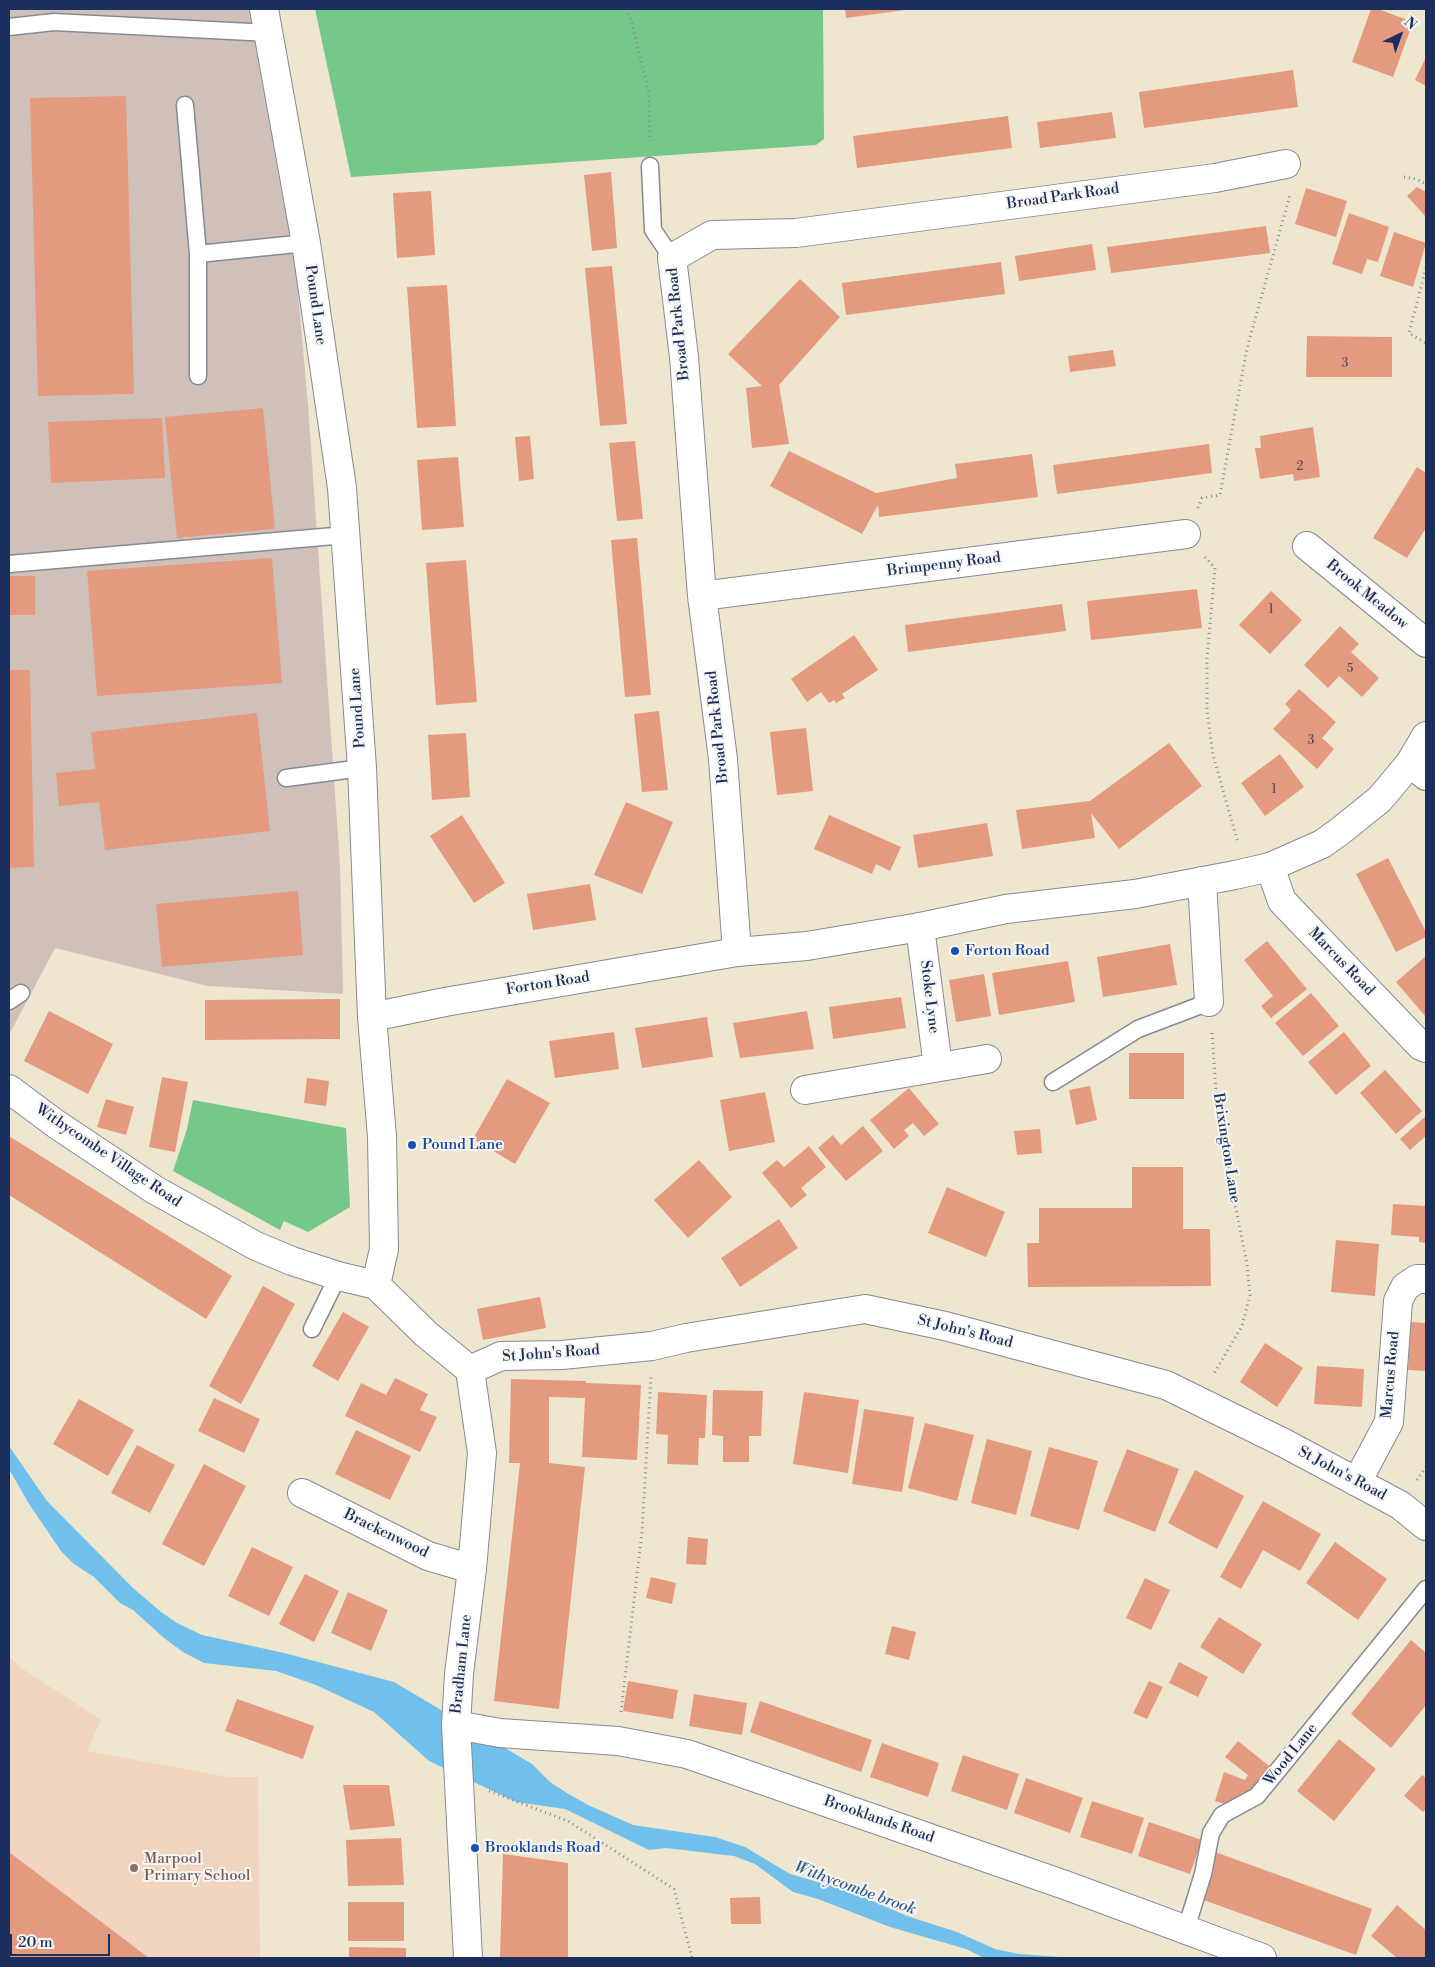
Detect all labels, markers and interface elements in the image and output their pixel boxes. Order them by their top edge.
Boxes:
north arrow [1375,10,1425,60]
text: N [1400,13,1420,34]
street label: Broad Park Road [1006,180,1120,214]
street label: Pound Lane [300,264,330,346]
street label: Broad Park Road [664,267,694,381]
house number: 3 [1342,357,1348,371]
house number: 2 [1297,460,1303,474]
street label: Brimpenny Road [886,549,1002,581]
street label: Brook Meadow [1322,557,1412,633]
house number: 1 [1268,603,1274,617]
house number: 5 [1347,662,1353,676]
street label: Pound Lane [346,667,370,749]
street label: Broad Park Road [703,670,733,784]
house number: 3 [1308,734,1314,748]
house number: 1 [1271,783,1277,797]
street label: Marcus Road [1304,924,1378,1000]
place label: Forton Road [965,942,1049,960]
marker: Forton Road [949,945,961,957]
street label: Stoke Lyne [916,959,942,1035]
street label: Forton Road [505,969,591,999]
street label: Brixington Lane [1208,1092,1244,1204]
street label: Withycombe Village Road [32,1101,184,1211]
place label: Pound Lane [422,1136,503,1154]
marker: Pound Lane [406,1139,418,1151]
street label: St John's Road [915,1311,1015,1353]
street label: Marcus Road [1378,1331,1404,1419]
street label: St John's Road [502,1342,600,1366]
street label: St John's Road [1295,1443,1389,1505]
street label: Brackenwood [341,1506,431,1562]
street label: Bradham Lane [448,1613,476,1715]
street label: Wood Lane [1260,1720,1322,1790]
street label: Brooklands Road [821,1793,937,1847]
place label: Brooklands Road [485,1839,600,1857]
marker: Brooklands Road [469,1842,481,1854]
place label: Marpool Primary School [144,1850,250,1885]
water label: Withycombe brook [792,1858,918,1920]
marker: Marpool Primary School [128,1862,140,1874]
scale bar [12,1924,112,1956]
text: 20 m [18,1933,53,1952]

